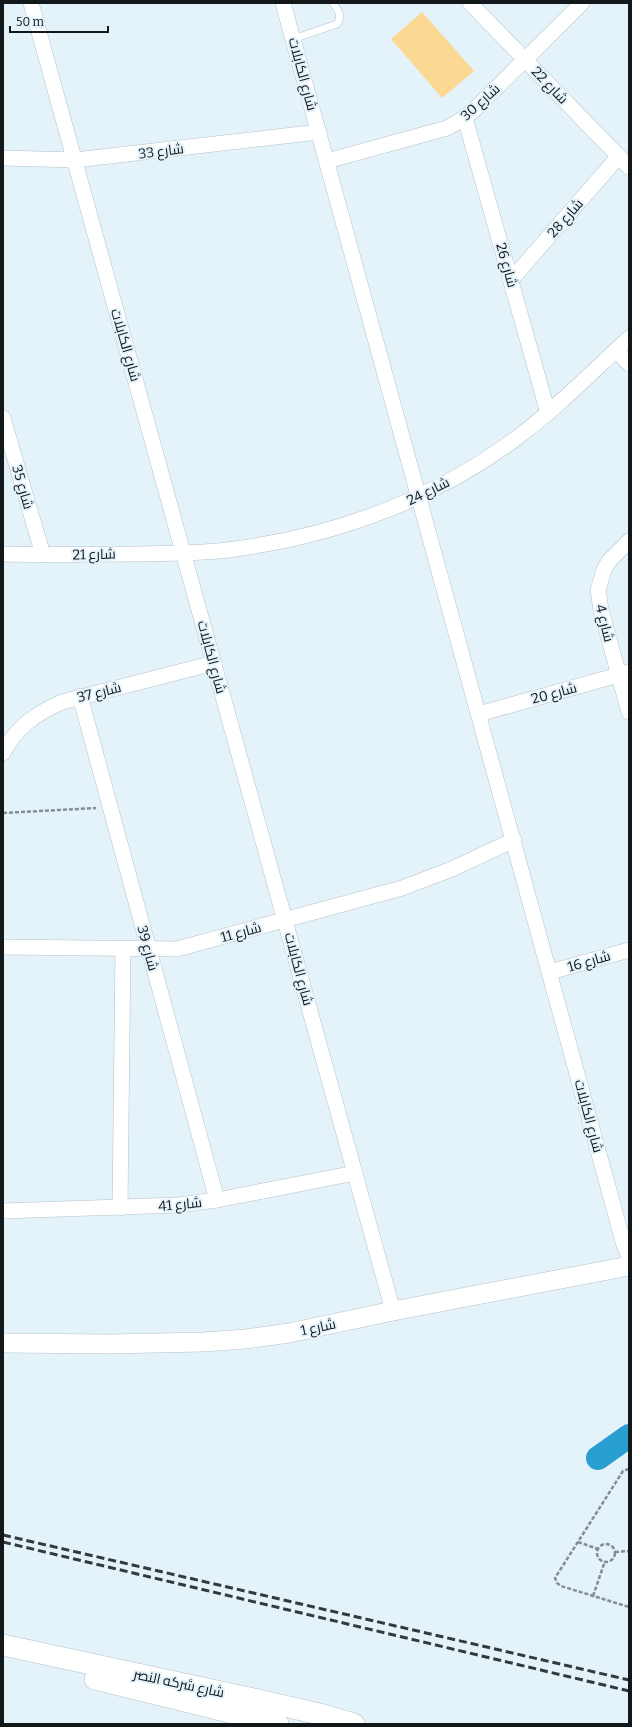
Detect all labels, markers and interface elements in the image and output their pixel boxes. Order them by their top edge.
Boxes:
scale bar [10,8,108,34]
text: 50 m [16,15,45,29]
street label: شارع الكابلات [285,36,320,113]
street label: شارع 22 [528,63,571,107]
street label: شارع 30 [457,80,503,124]
street label: شارع 33 [137,140,185,163]
street label: شارع 28 [544,195,587,241]
street label: شارع 26 [492,241,521,289]
street label: شارع الكابلات [107,307,144,384]
street label: شارع 35 [8,463,37,511]
street label: شارع 24 [404,474,452,509]
street label: شارع 21 [72,546,116,563]
street label: شارع 4 [592,603,617,644]
street label: شارع الكابلات [194,619,229,696]
street label: شارع 37 [75,679,123,706]
street label: شارع 20 [529,679,579,708]
street label: شارع 11 [219,919,263,946]
street label: شارع 39 [133,924,162,973]
street label: شارع الكابلات [281,931,316,1008]
street label: شارع 16 [566,947,613,976]
street label: شارع الكابلات [571,1078,606,1155]
street label: شارع 41 [157,1194,203,1215]
street label: شارع 1 [299,1315,337,1340]
street label: شارع شركه النصر [131,1665,226,1701]

